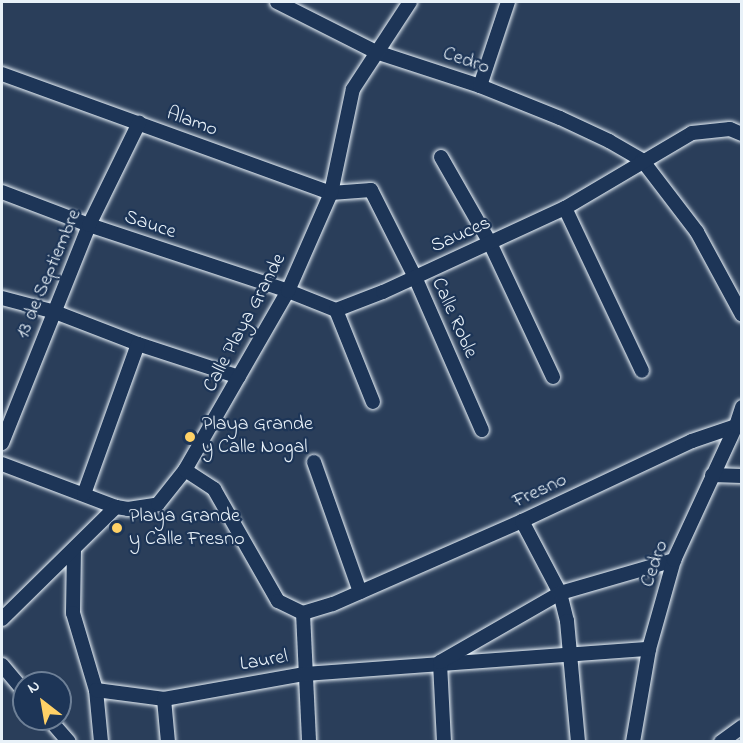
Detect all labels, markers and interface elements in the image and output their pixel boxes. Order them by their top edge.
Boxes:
street label: Cedro [440,42,492,80]
street label: Alamo [163,102,221,142]
street label: Sauce [121,205,179,245]
street label: 13 de Septiembre [11,206,87,342]
street label: Sauces [427,211,495,259]
street label: Calle Playa Grande [198,250,292,396]
street label: Calle Roble [426,274,482,362]
place label: Playa Grande y Calle Nogal [202,413,313,460]
marker: Playa Grande y Calle Nogal [183,430,197,444]
street label: Fresno [509,468,571,514]
place label: Playa Grande y Calle Fresno [129,504,245,551]
marker: Playa Grande y Calle Fresno [110,521,124,535]
street label: Cedro [636,538,674,590]
street label: Laurel [238,645,290,677]
north arrow [12,671,72,731]
text: N [23,674,45,700]

